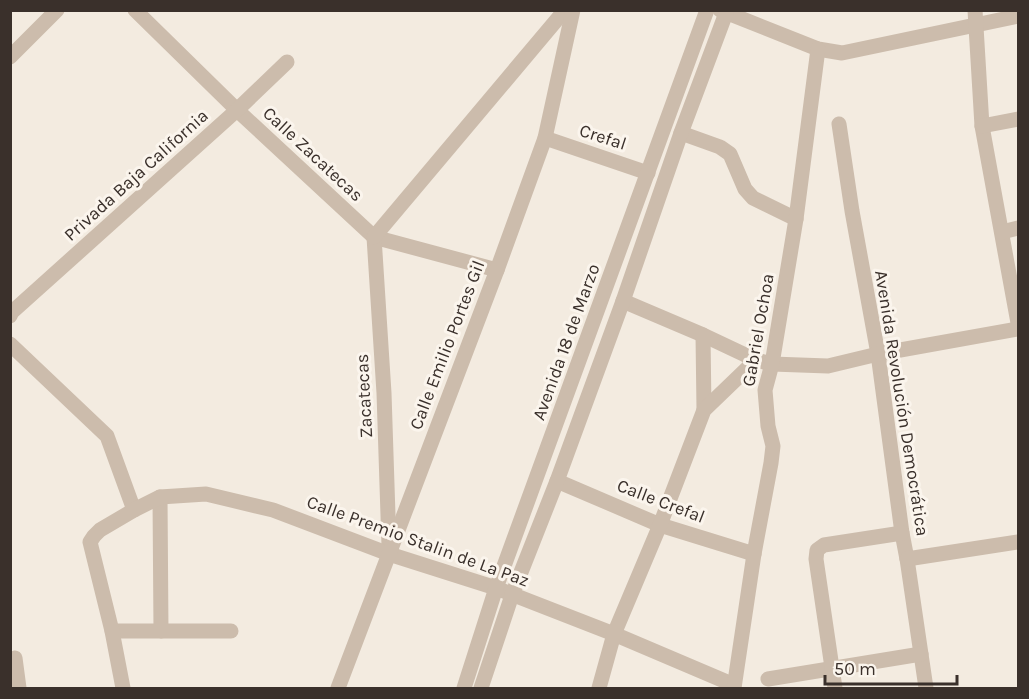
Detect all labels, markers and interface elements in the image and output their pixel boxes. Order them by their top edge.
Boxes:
street label: Calle Zacatecas [258,102,368,206]
street label: Privada Baja California [59,104,213,246]
street label: Crefal [577,119,629,155]
street label: Calle Emilio Portes Gil [405,257,489,433]
street label: Avenida 18 de Marzo [527,261,605,423]
street label: Avenida Revolución Democrática [870,269,934,537]
street label: Gabriel Ochoa [737,272,779,388]
street label: Zacatecas [351,353,377,439]
street label: Calle Crefal [614,474,708,528]
street label: Calle Premio Stalin de La Paz [304,490,532,592]
scale bar [825,648,957,686]
text: 50 m [834,658,876,680]

